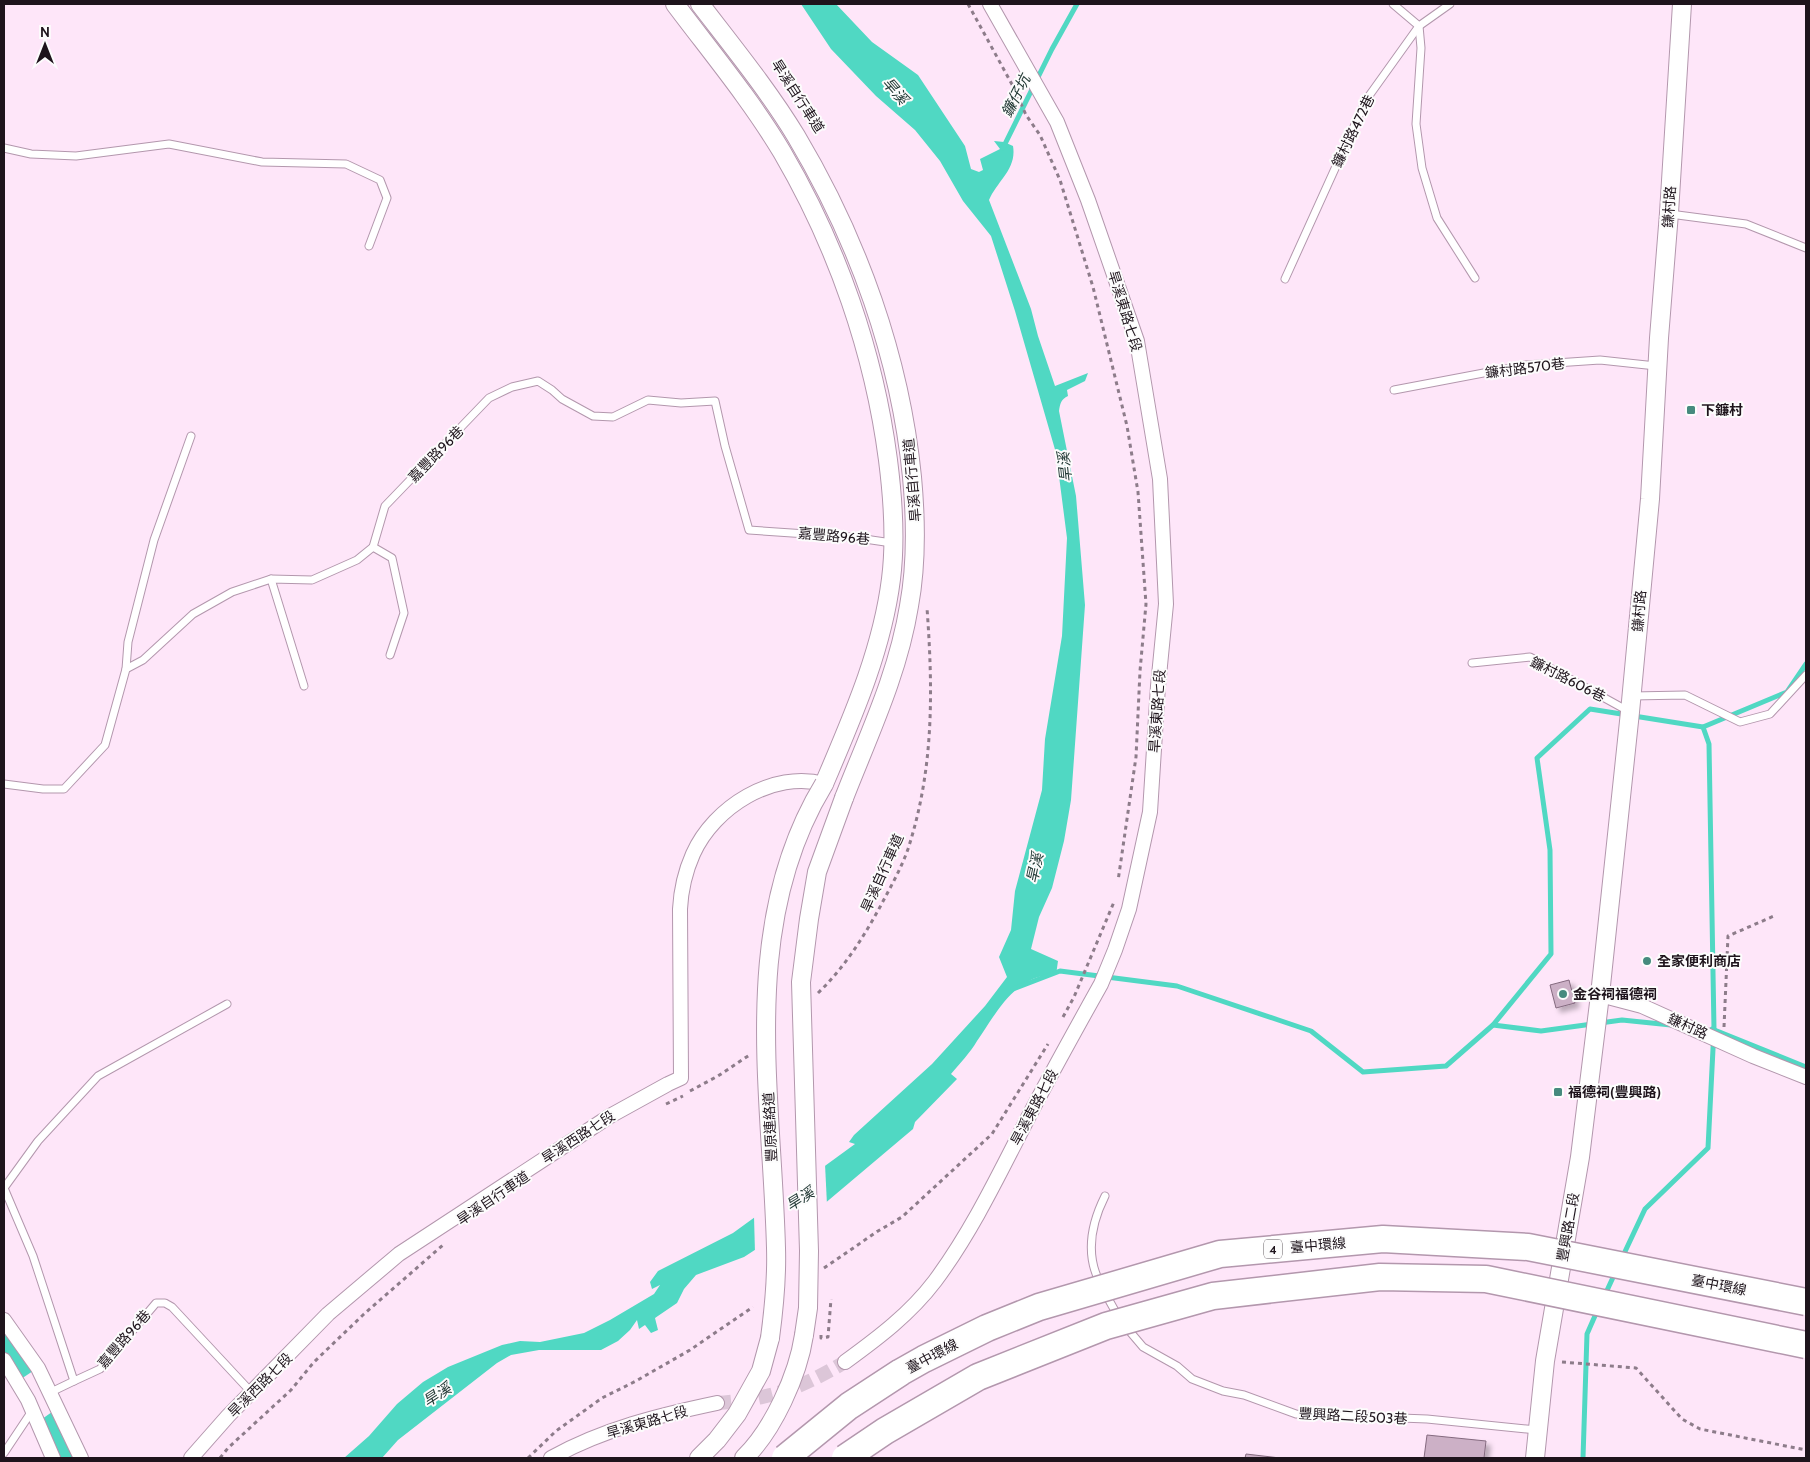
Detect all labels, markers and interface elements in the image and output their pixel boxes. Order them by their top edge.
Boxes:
north arrow [20,20,70,70]
text: N [40,23,50,41]
street label: 旱溪自行車道 [768,56,828,136]
water label: 鐮仔坑 [998,70,1035,120]
water label: 旱溪 [878,74,913,110]
street label: 鐮村路472巷 [1328,92,1378,170]
street label: 鎌村路 [1659,185,1679,229]
street label: 旱溪東路七段 [1104,268,1146,354]
street label: 鐮村路570巷 [1484,354,1566,382]
place label: 下鐮村 [1701,401,1743,419]
marker: 下鐮村 [1685,404,1697,416]
street label: 嘉豐路96巷 [405,422,467,486]
street label: 旱溪自行車道 [899,437,925,523]
water label: 旱溪 [1054,449,1076,483]
street label: 嘉豐路96巷 [797,524,871,548]
street label: 鎌村路 [1628,589,1650,633]
street label: 鐮村路606巷 [1528,652,1608,706]
street label: 旱溪東路七段 [1145,668,1169,754]
street label: 旱溪自行車道 [857,831,907,915]
water label: 旱溪 [1023,850,1047,885]
place label: 全家便利商店 [1657,952,1741,970]
marker: 全家便利商店 [1641,955,1653,967]
place label: 金谷祠福德祠 [1573,985,1657,1003]
marker: 金谷祠福德祠 [1557,988,1569,1000]
street label: 鎌村路 [1665,1009,1711,1043]
street label: 旱溪東路七段 [1006,1066,1062,1148]
place label: 福德祠(豐興路) [1568,1083,1661,1101]
marker: 福德祠(豐興路) [1552,1086,1564,1098]
street label: 豐原連絡道 [759,1092,781,1162]
street label: 旱溪西路七段 [538,1107,618,1167]
street label: 旱溪自行車道 [453,1167,533,1229]
water label: 旱溪 [783,1182,819,1215]
street label: 豐興路二段 [1553,1191,1583,1263]
street label: 臺中環線 [1289,1234,1347,1256]
road number: 4 [1264,1240,1282,1258]
street label: 臺中環線 [1690,1271,1748,1299]
street label: 嘉豐路96巷 [94,1306,154,1372]
street label: 臺中環線 [903,1335,961,1377]
street label: 旱溪西路七段 [224,1349,296,1421]
water label: 旱溪 [420,1378,456,1411]
street label: 旱溪東路七段 [604,1402,690,1442]
street label: 豐興路二段503巷 [1298,1404,1408,1428]

